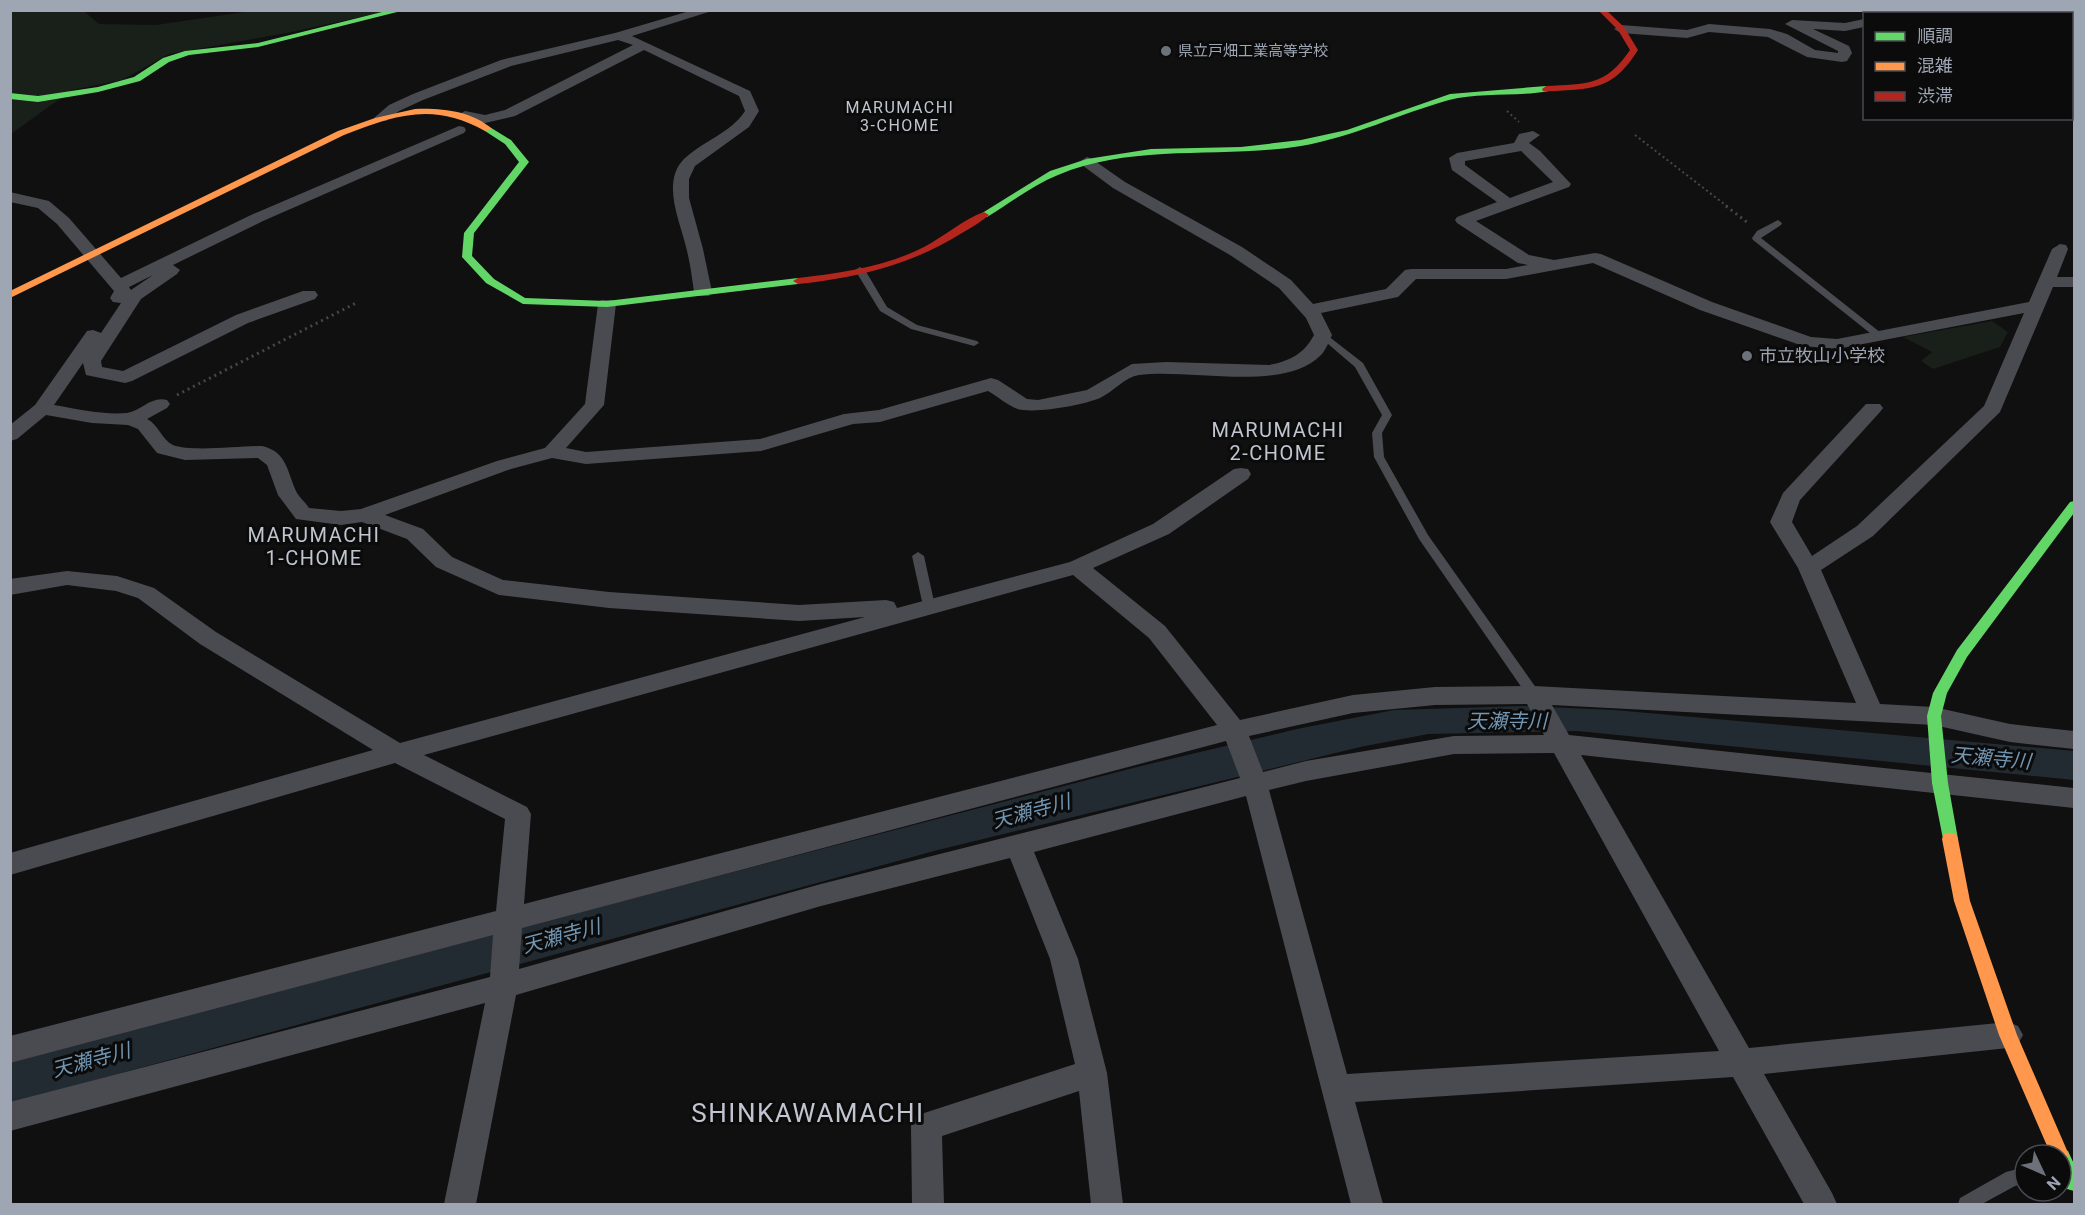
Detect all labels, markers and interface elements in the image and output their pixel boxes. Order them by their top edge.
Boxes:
legend [1863,12,2073,120]
text: 順調 [1917,25,1953,46]
place label: 県立戸畑工業高等学校 [1178,42,1328,60]
marker: 県立戸畑工業高等学校 [1159,44,1173,58]
text: 混雑 [1917,55,1953,76]
text: 渋滞 [1917,85,1953,106]
district label: MARUMACHI 3-CHOME [846,98,954,135]
place label: 市立牧山小学校 [1759,345,1885,366]
marker: 市立牧山小学校 [1740,349,1754,363]
district label: MARUMACHI 2-CHOME [1212,418,1344,465]
district label: MARUMACHI 1-CHOME [248,523,380,570]
water label: 天瀬寺川 [1467,709,1549,733]
water label: 天瀬寺川 [1950,743,2034,774]
water label: 天瀬寺川 [989,789,1075,833]
water label: 天瀬寺川 [519,914,605,958]
water label: 天瀬寺川 [49,1038,135,1082]
district label: SHINKAWAMACHI [691,1098,925,1128]
north arrow [2013,1143,2073,1203]
text: N [2043,1172,2064,1194]

